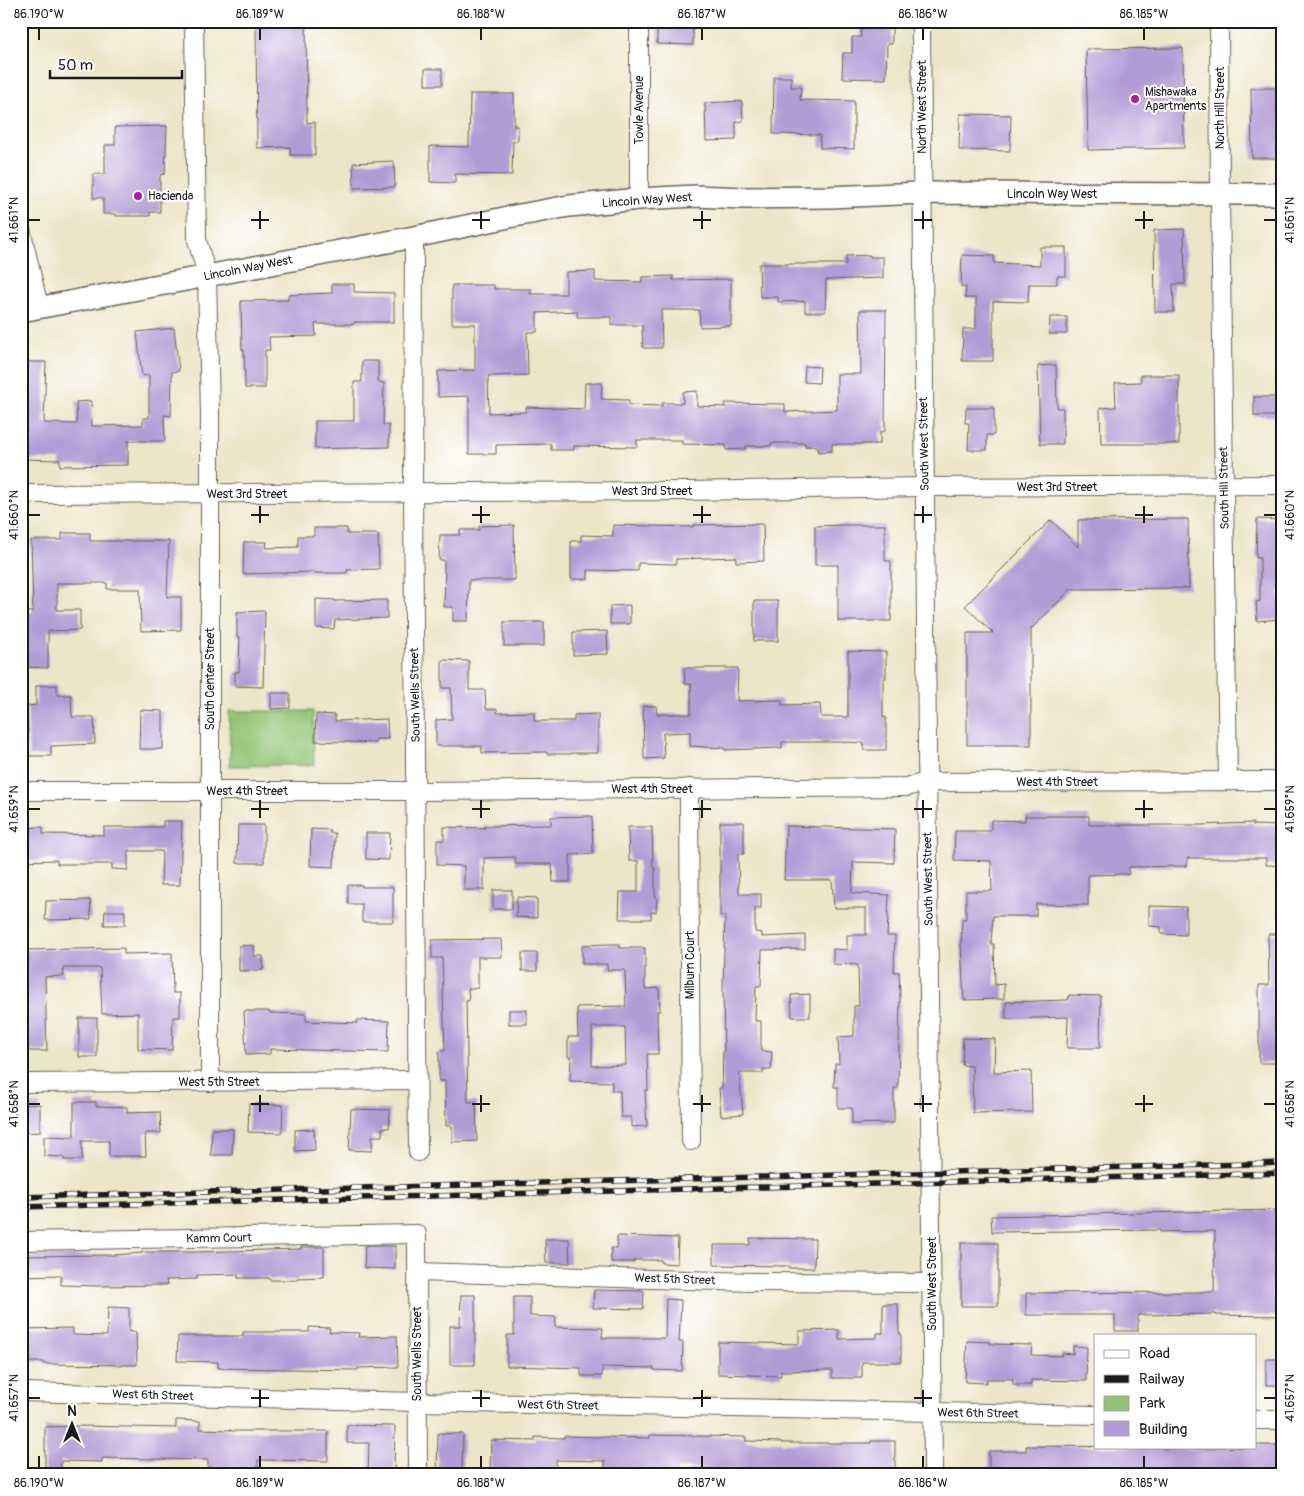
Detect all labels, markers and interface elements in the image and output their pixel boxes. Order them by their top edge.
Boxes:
text: 86.190°W [14,7,64,22]
text: 86.189°W [236,7,284,22]
text: 86.188°W [457,7,505,22]
text: 86.187°W [678,7,726,22]
text: 86.186°W [899,7,947,22]
text: 86.185°W [1120,7,1168,22]
scale bar [50,48,182,80]
text: 50 m [58,56,93,75]
street label: North West Street [915,60,930,154]
street label: North Hill Street [1213,67,1228,149]
street label: Towle Avenue [632,76,647,144]
place label: Mishawaka Apartments [1145,85,1207,114]
marker: Mishawaka Apartments [1129,93,1141,105]
street label: Lincoln Way West [1007,187,1097,202]
place label: Hacienda [148,189,194,204]
marker: Hacienda [132,190,144,202]
street label: Lincoln Way West [601,190,693,211]
text: 41.661°N [7,197,22,243]
text: 41.661°N [1283,197,1298,243]
street label: Lincoln Way West [202,252,294,284]
street label: South West Street [916,397,933,491]
street label: South Hill Street [1216,446,1233,530]
street label: West 3rd Street [1017,480,1098,495]
street label: West 3rd Street [612,484,693,499]
street label: West 3rd Street [207,487,288,502]
text: 41.660°N [7,490,22,540]
text: 41.660°N [1283,490,1298,540]
street label: South Center Street [203,628,218,730]
street label: South Wells Street [407,647,424,743]
street label: West 4th Street [1016,775,1098,790]
street label: West 4th Street [611,782,693,797]
street label: West 4th Street [206,784,288,799]
text: 41.659°N [7,785,22,833]
text: 41.659°N [1283,785,1298,833]
street label: South West Street [920,832,937,926]
street label: Milburn Court [683,931,698,999]
street label: West 5th Street [178,1075,260,1090]
text: 41.658°N [7,1080,22,1128]
text: 41.658°N [1283,1080,1298,1128]
street label: Kamm Court [186,1230,252,1247]
street label: South West Street [925,1237,940,1331]
street label: West 5th Street [634,1271,716,1288]
street label: South Wells Street [410,1306,425,1401]
legend [1094,1334,1256,1448]
text: Road [1139,1344,1170,1363]
text: Railway [1139,1370,1185,1389]
text: 41.657°N [7,1374,22,1422]
text: 41.657°N [1283,1374,1298,1422]
street label: West 6th Street [112,1387,194,1404]
text: Park [1139,1394,1166,1413]
street label: West 6th Street [517,1397,599,1414]
north arrow [48,1398,98,1448]
text: N [67,1403,77,1420]
street label: West 6th Street [937,1405,1019,1422]
text: Building [1139,1420,1187,1439]
text: 86.190°W [14,1476,64,1491]
text: 86.189°W [236,1476,284,1491]
text: 86.188°W [457,1476,505,1491]
text: 86.187°W [678,1476,726,1491]
text: 86.186°W [899,1476,947,1491]
text: 86.185°W [1120,1476,1168,1491]

